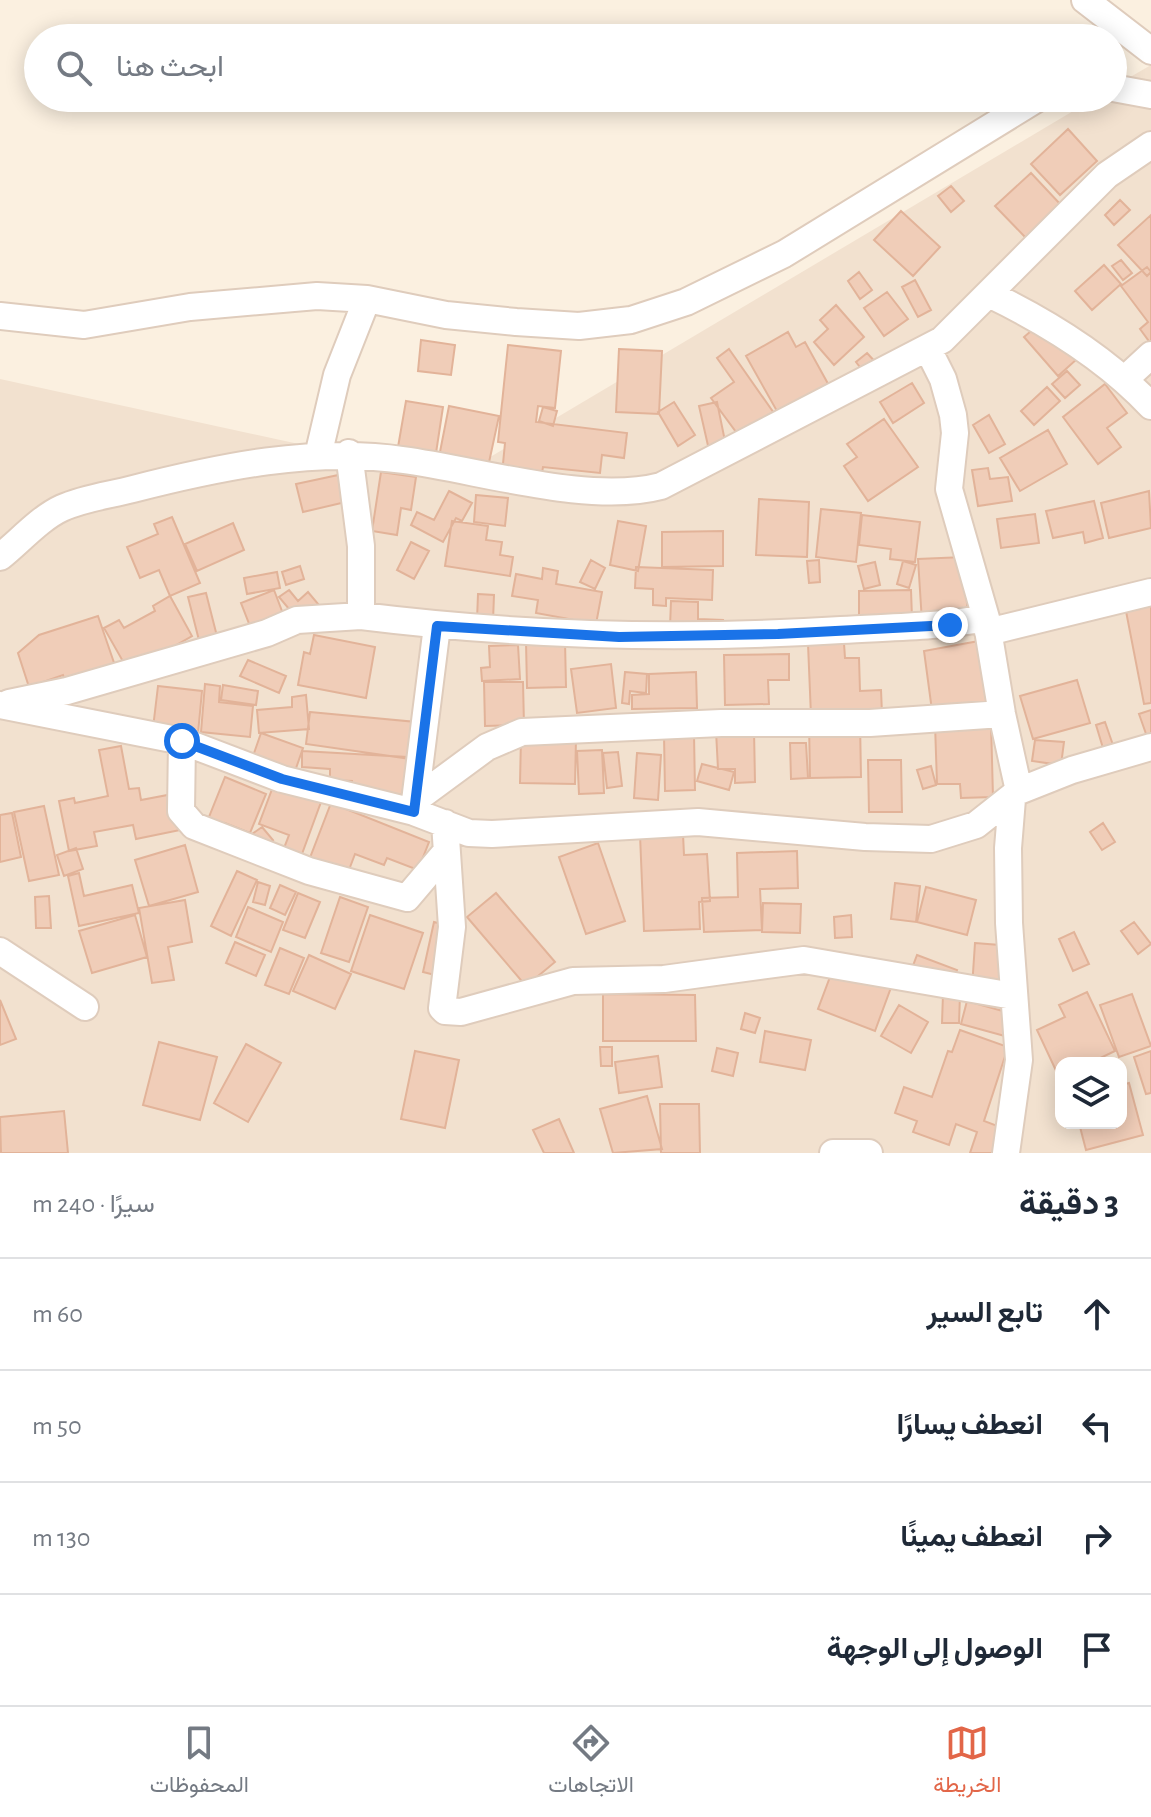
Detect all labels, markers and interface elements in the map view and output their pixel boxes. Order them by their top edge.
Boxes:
search box [24,24,1127,112]
icon: search [52,46,96,90]
text: ابحث هنا [116,52,224,82]
route end [932,607,968,643]
route start [164,723,200,759]
map controls [1055,1057,1127,1129]
button: layers [1055,1057,1127,1129]
text: 3 دقيقة [1019,1187,1119,1221]
text: سيرًا · 240 m [32,1191,155,1217]
icon: ahead [1075,1292,1119,1336]
text: تابع السير [927,1298,1043,1328]
text: 60 m [32,1301,83,1327]
icon: left [1075,1404,1119,1448]
text: انعطف يسارًا [896,1410,1043,1440]
text: 50 m [32,1413,82,1439]
icon: right [1075,1516,1119,1560]
text: انعطف يمينًا [900,1522,1043,1552]
text: 130 m [32,1525,91,1551]
icon: arrive [1075,1628,1119,1672]
text: الوصول إلى الوجهة [827,1634,1043,1664]
tab: المحفوظات [150,1721,249,1804]
tab: الاتجاهات [548,1721,634,1804]
tab: الخريطة [933,1721,1001,1804]

